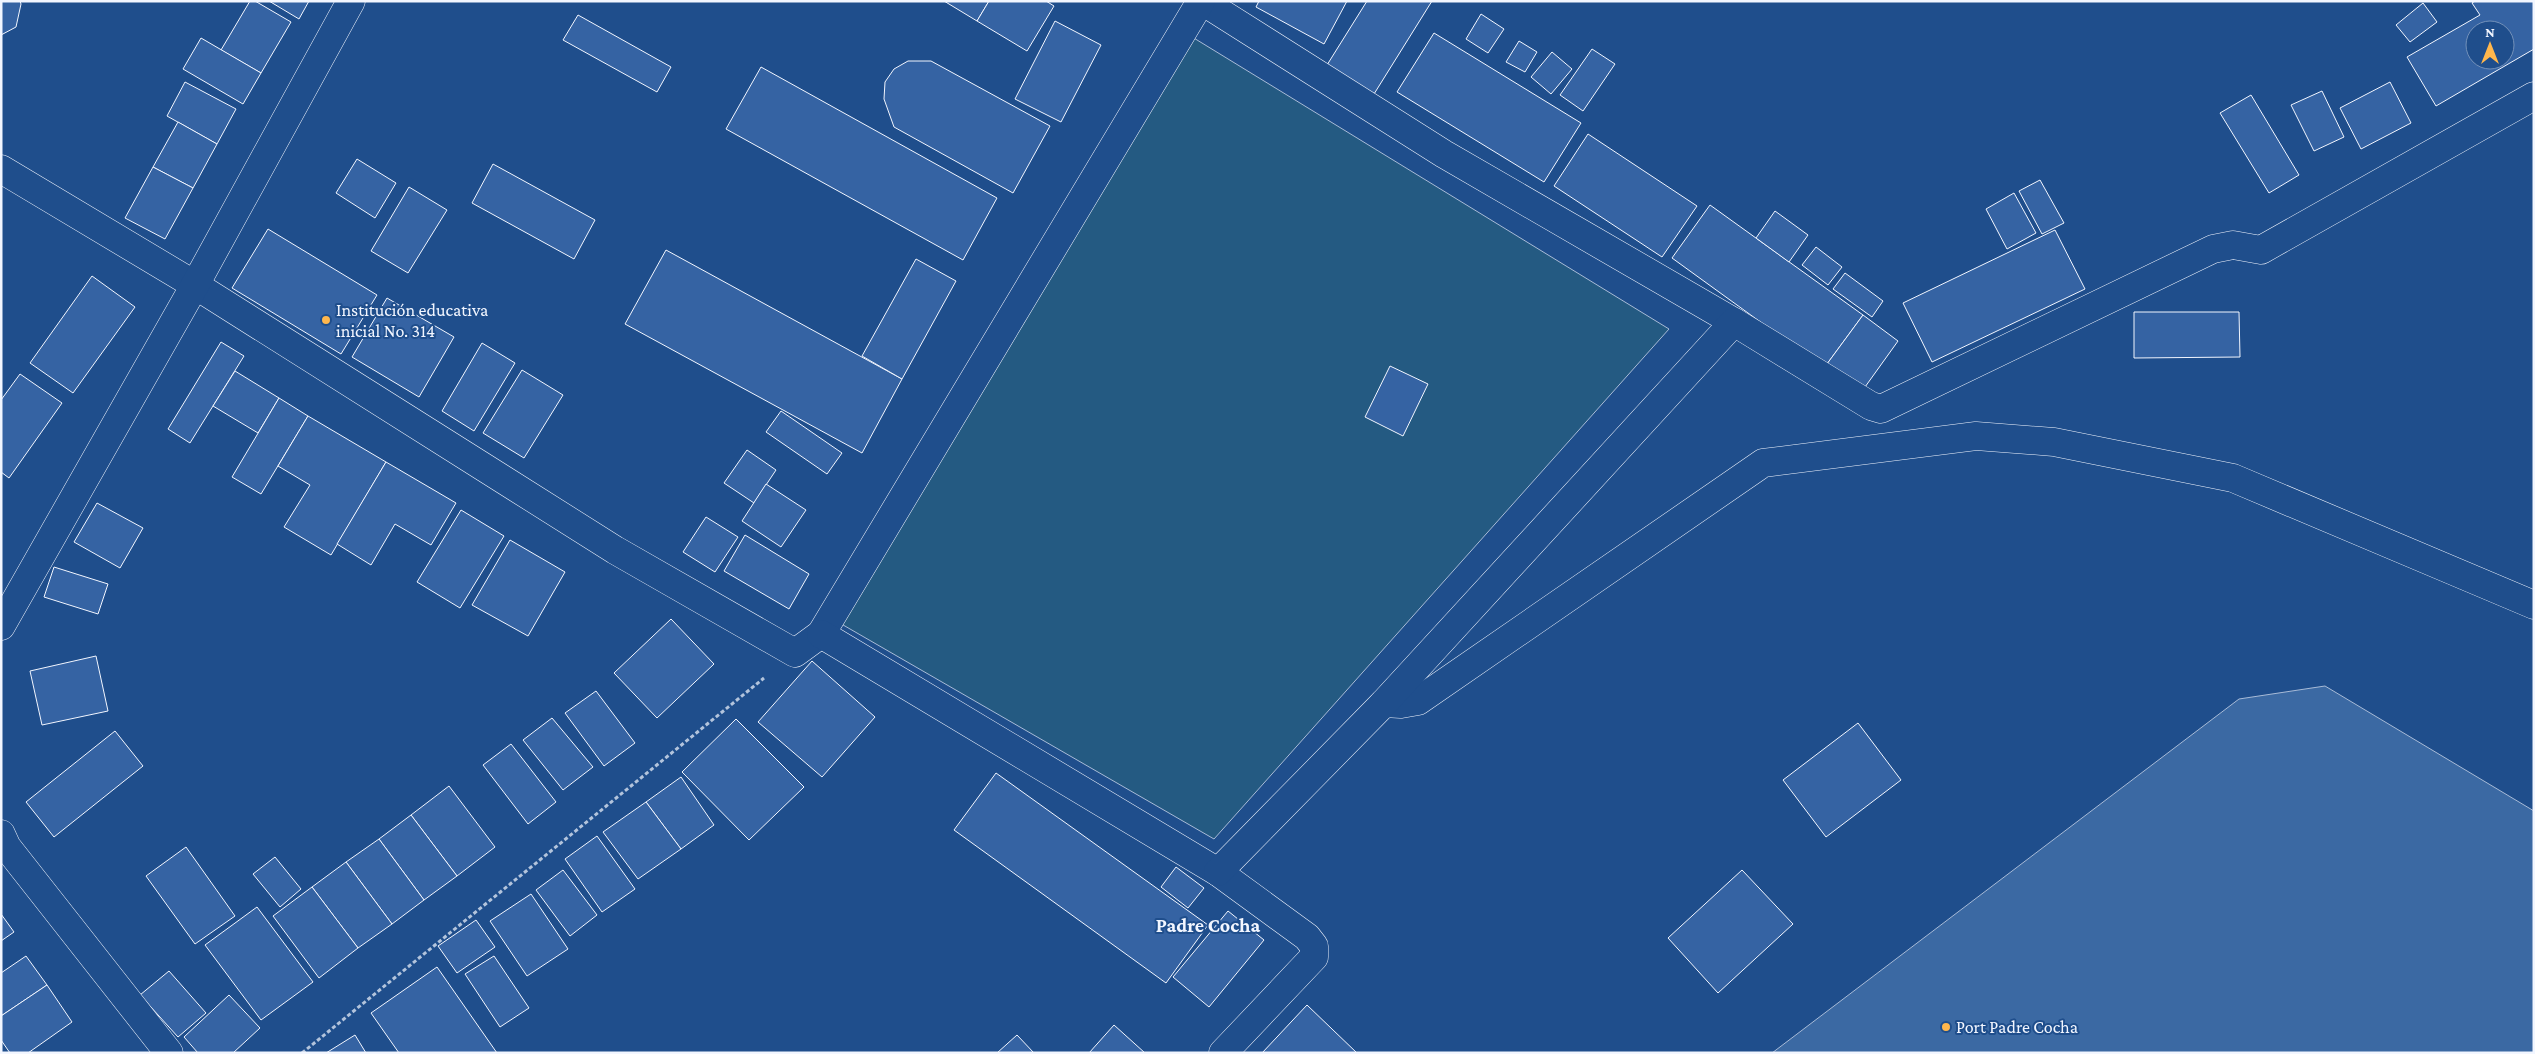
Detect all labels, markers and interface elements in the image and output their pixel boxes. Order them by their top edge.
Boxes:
north arrow [2465,20,2515,70]
text: N [2485,24,2495,40]
place label: Institución educativa inicial No. 314 [336,300,488,341]
marker: Institución educativa inicial No. 314 [320,314,332,326]
district label: Padre Cocha [1156,914,1261,936]
place label: Port Padre Cocha [1956,1017,2078,1037]
marker: Port Padre Cocha [1940,1021,1952,1033]

